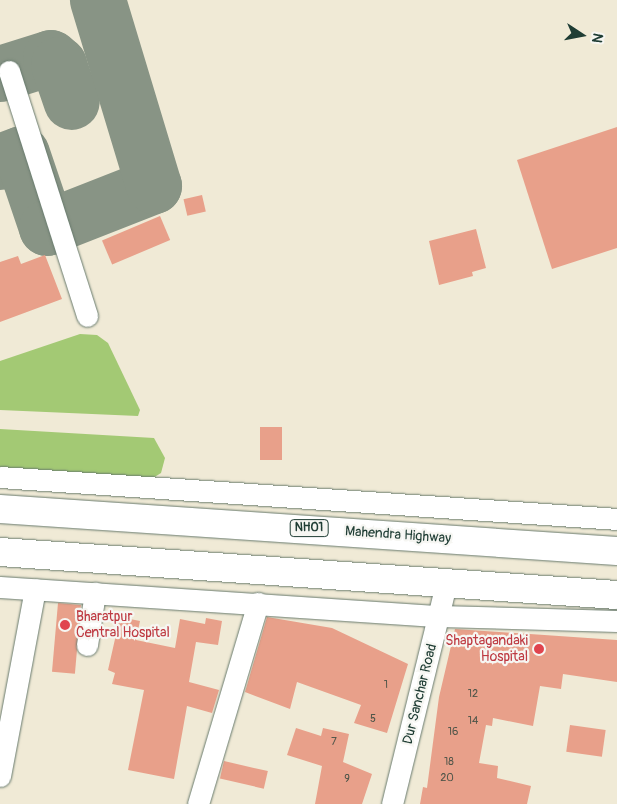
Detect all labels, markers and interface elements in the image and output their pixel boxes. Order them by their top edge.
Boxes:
north arrow [557,10,607,60]
text: N [588,32,606,44]
road number: NH01 [289,518,329,538]
street label: Mahendra Highway [344,523,452,547]
place label: Bharatpur Central Hospital [76,609,170,642]
marker: Bharatpur Central Hospital [58,618,72,632]
place label: Shaptagandaki Hospital [445,633,528,666]
street label: Dur Sanchar Road [399,642,441,746]
marker: Shaptagandaki Hospital [532,642,546,656]
house number: 1 [384,678,388,692]
house number: 12 [468,687,478,701]
house number: 5 [370,712,376,726]
house number: 14 [468,714,478,728]
house number: 16 [448,725,458,739]
house number: 7 [331,735,337,749]
house number: 18 [444,755,454,769]
house number: 20 [440,771,454,785]
house number: 9 [344,772,350,786]

